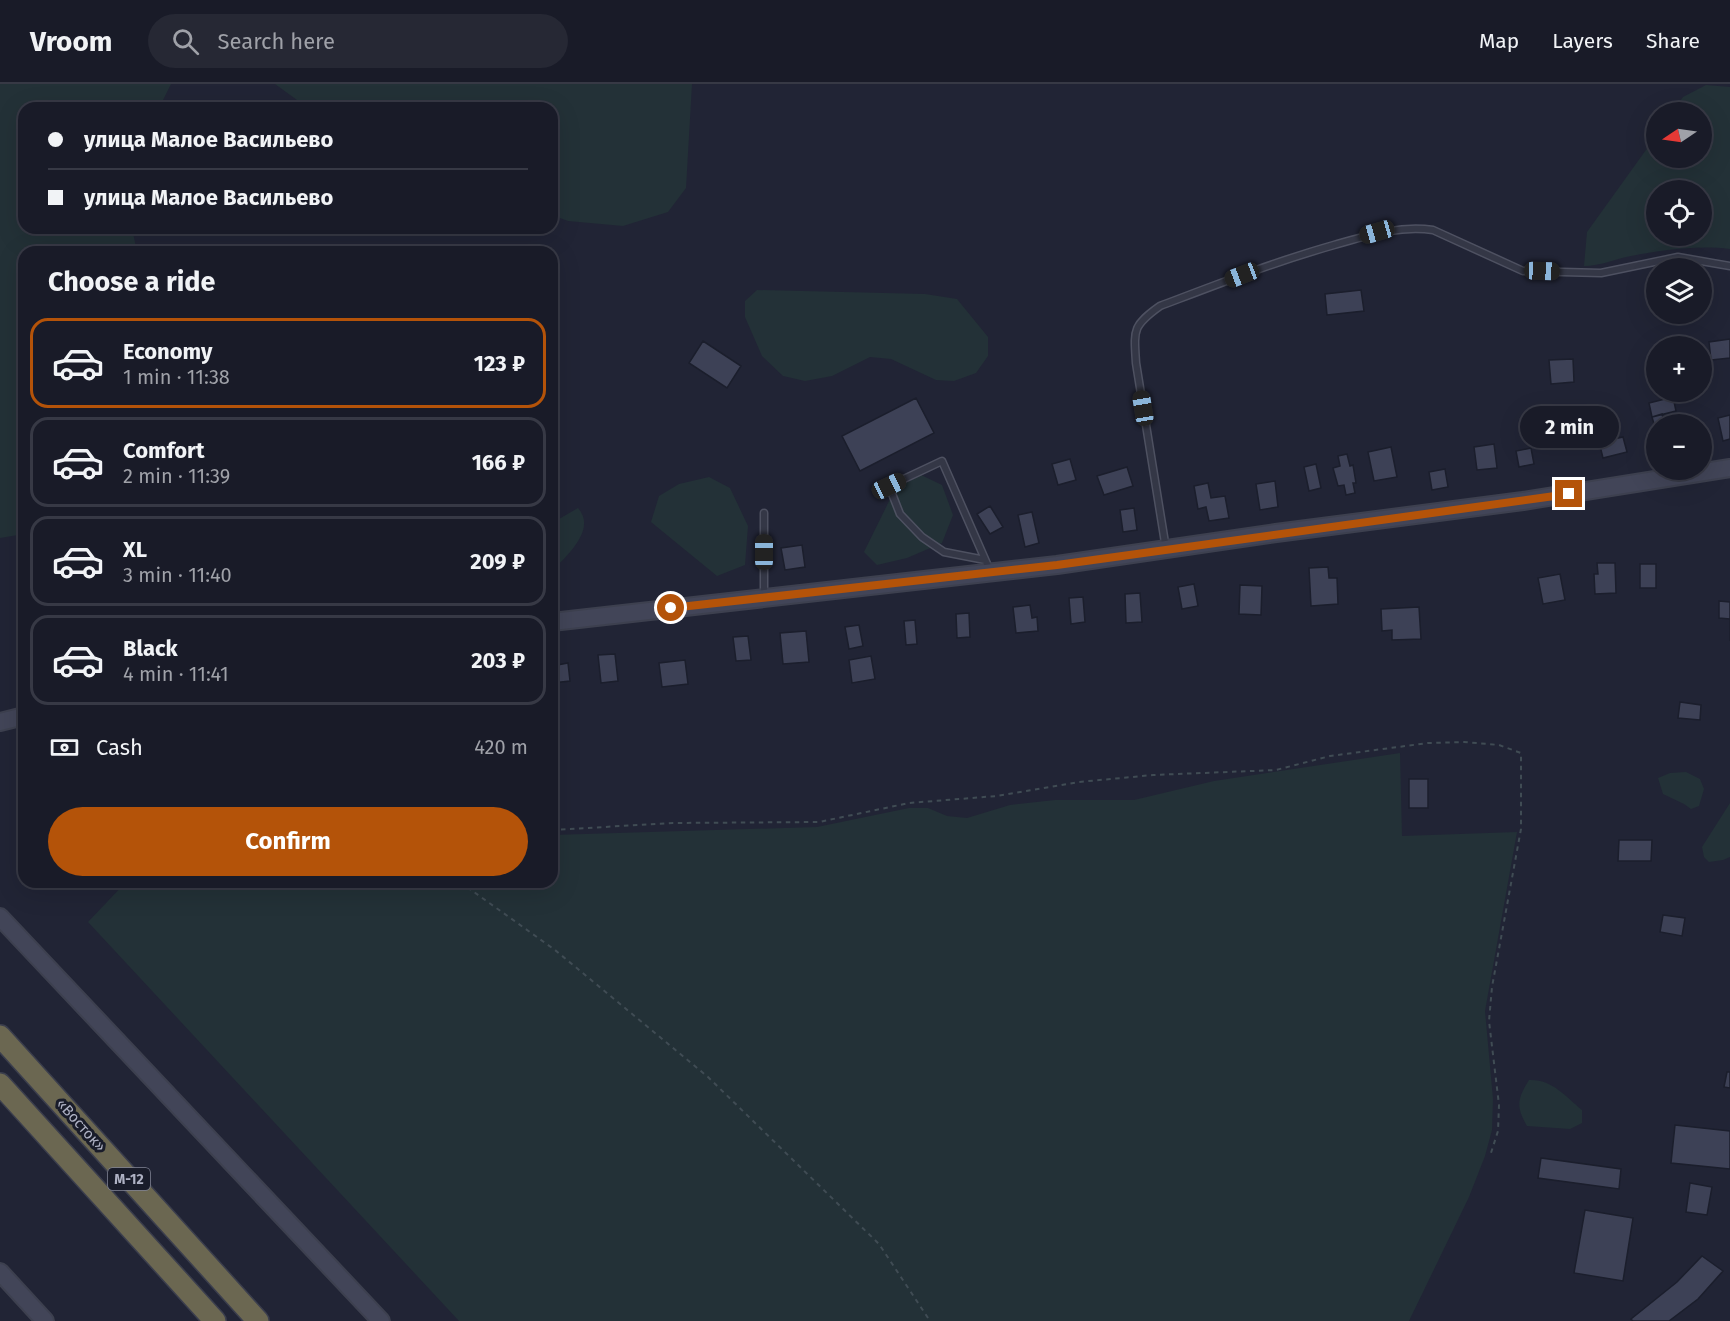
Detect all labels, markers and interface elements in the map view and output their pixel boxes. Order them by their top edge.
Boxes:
search box [148,14,568,68]
text: Vroom [30,25,112,58]
icon: search [169,25,202,58]
text: Search here [217,28,335,55]
text: Map [1479,28,1519,54]
text: Layers [1552,28,1613,54]
text: Share [1646,28,1700,54]
north arrow [1646,102,1712,168]
map controls [1646,102,1712,480]
text: улица Малое Васильево [84,126,333,153]
button: locate [1646,180,1712,246]
text: улица Малое Васильево [84,184,333,211]
car [1357,218,1397,246]
button: layers [1646,258,1712,324]
car [1222,260,1262,290]
car [1524,261,1560,281]
text: Choose a ride [48,266,215,298]
icon: car [51,336,105,390]
button: + [1646,336,1712,402]
text: Economy [123,338,212,365]
text: 123 ₽ [474,350,525,377]
text: 1 min · 11:38 [123,365,230,389]
car [1131,389,1155,427]
callout: 2 min [1520,407,1618,449]
button: − [1646,414,1712,480]
text: 2 min [1545,415,1594,439]
icon: car [51,435,105,489]
text: Comfort [123,437,204,464]
text: 166 ₽ [472,449,525,476]
text: 2 min · 11:39 [123,464,230,488]
car [869,470,909,502]
route end [1555,480,1582,507]
icon: car [51,534,105,588]
car [755,534,773,570]
text: XL [123,536,147,563]
text: 209 ₽ [470,548,525,575]
text: 3 min · 11:40 [123,563,232,587]
route start [657,594,684,621]
icon: car [51,633,105,687]
text: Black [123,635,178,662]
text: 203 ₽ [471,647,525,674]
text: 4 min · 11:41 [123,662,229,686]
icon: cash [48,731,81,764]
text: Cash [96,734,143,761]
text: 420 m [474,735,528,759]
button: Confirm [48,807,528,876]
street label: «Восток» [53,1095,109,1155]
road number: М-12 [108,1168,150,1190]

